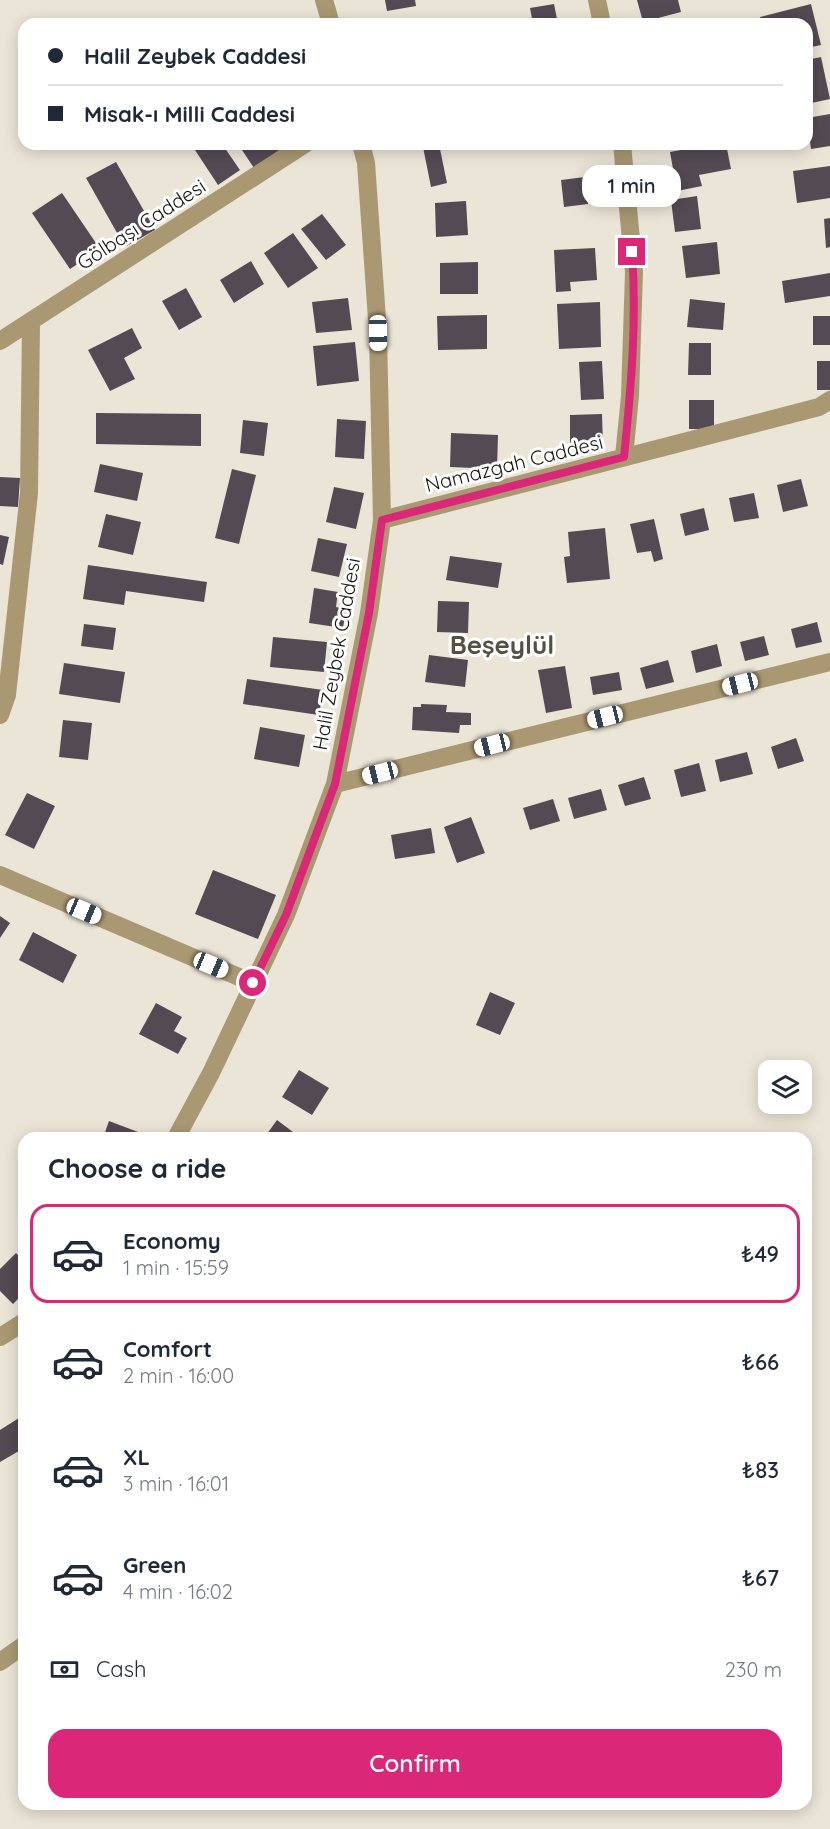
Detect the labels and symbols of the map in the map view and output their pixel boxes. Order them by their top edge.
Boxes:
callout: 1 min [582,165,682,207]
street label: Gölbaşı Caddesi [72,173,210,275]
route end [618,238,645,265]
car [369,315,387,351]
street label: Namazgah Caddesi [423,429,605,497]
street label: Halil Zeybek Caddesi [307,556,365,752]
district label: Beşeylül [450,628,554,661]
car [720,671,760,697]
car [585,704,625,730]
car [472,732,512,758]
car [360,760,400,786]
car [64,896,104,926]
car [191,950,231,980]
route start [239,969,266,996]

